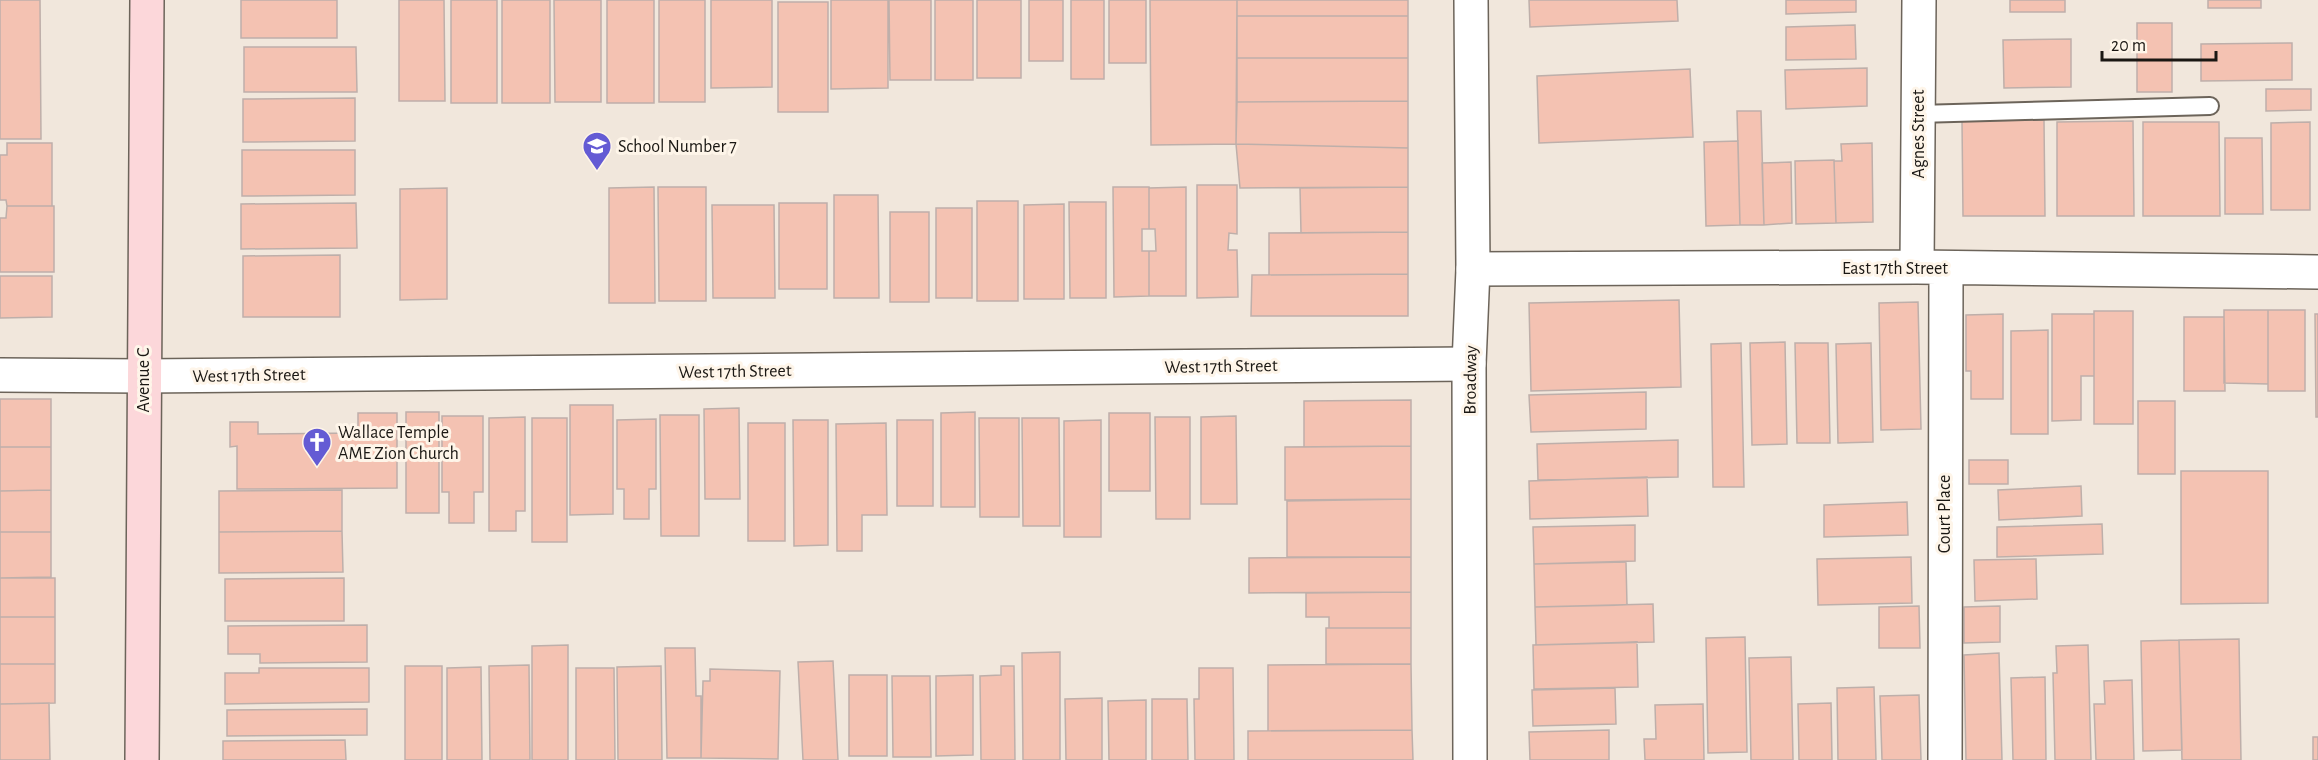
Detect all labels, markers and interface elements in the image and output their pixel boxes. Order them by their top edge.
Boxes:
scale bar [2102,24,2216,62]
text: 20 m [2111,37,2146,55]
street label: Agnes Street [1910,89,1928,178]
school or university icon: School Number 7 [581,130,613,172]
place label: School Number 7 [618,138,737,156]
street label: East 17th Street [1842,260,1948,278]
street label: Broadway [1461,345,1481,415]
street label: Avenue C [135,348,153,412]
street label: West 17th Street [1164,357,1278,377]
street label: West 17th Street [678,362,792,382]
street label: West 17th Street [192,366,306,386]
place label: Wallace Temple AME Zion Church [338,424,459,463]
church icon: Wallace Temple AME Zion Church [301,426,333,468]
street label: Court Place [1936,475,1954,553]

